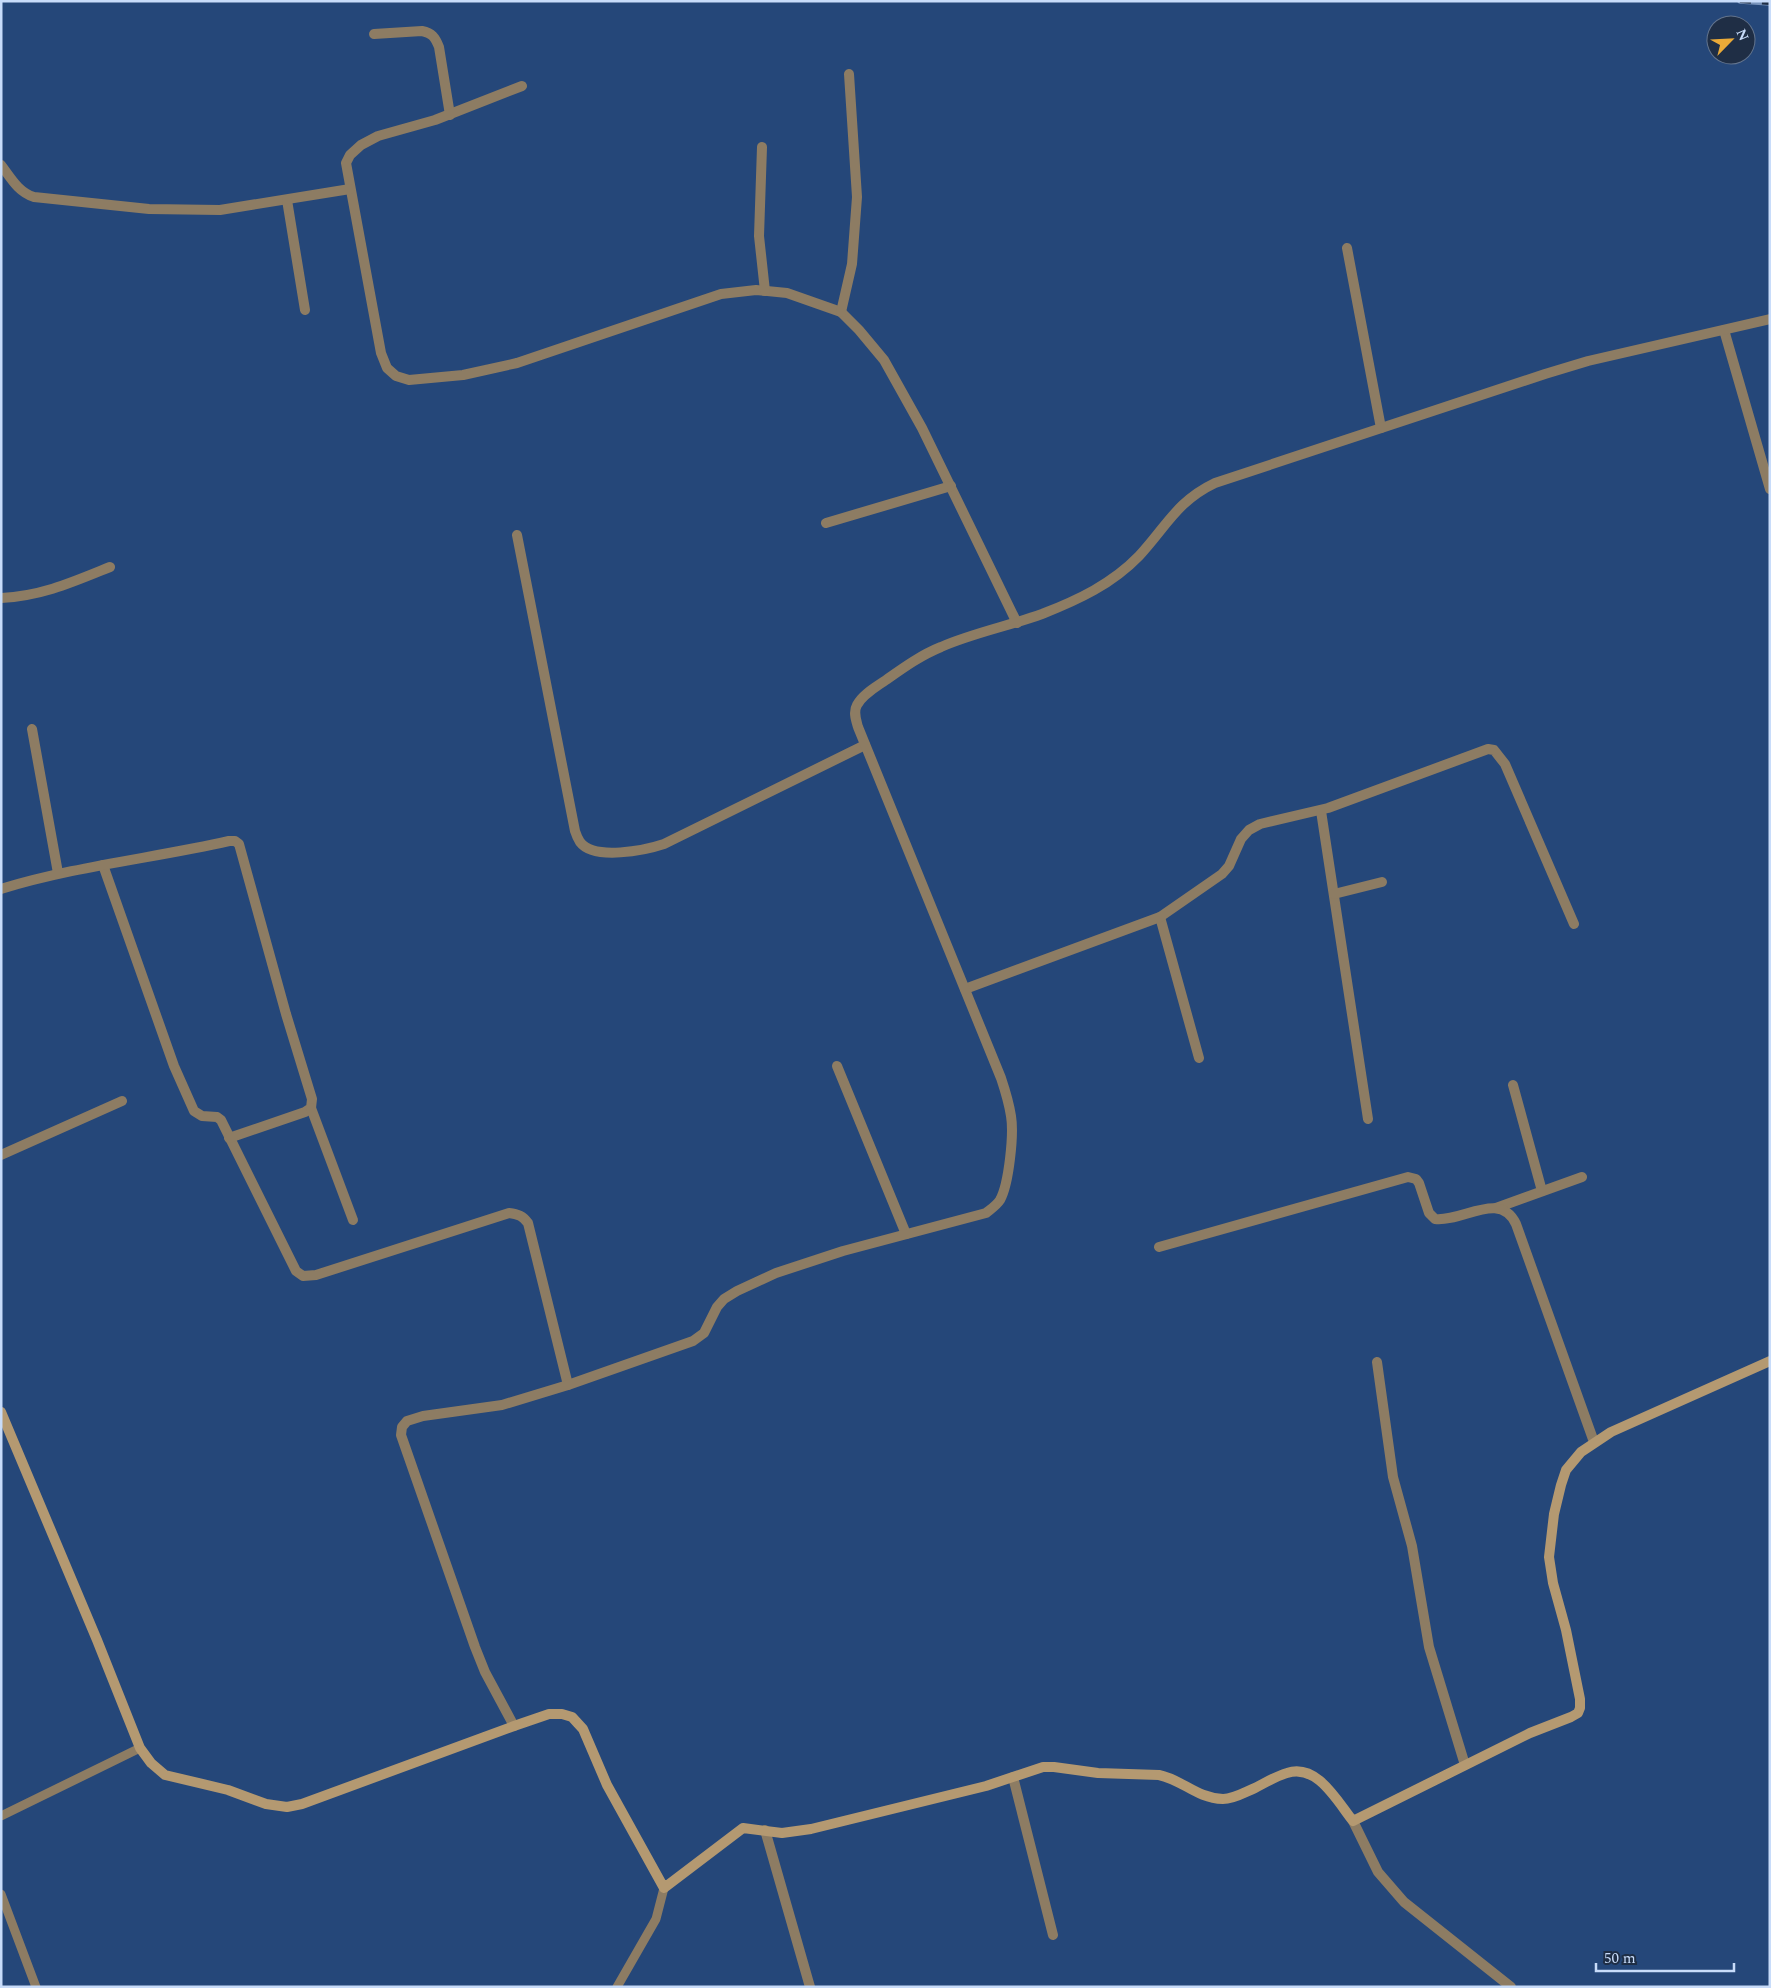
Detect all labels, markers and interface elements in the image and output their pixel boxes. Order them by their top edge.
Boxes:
north arrow [1706,15,1756,65]
text: N [1731,25,1754,44]
scale bar [1596,1940,1734,1972]
text: 50 m [1604,1947,1636,1970]

